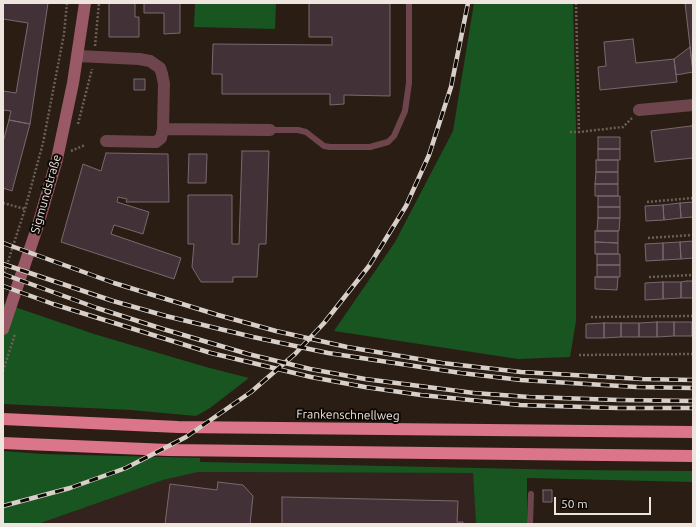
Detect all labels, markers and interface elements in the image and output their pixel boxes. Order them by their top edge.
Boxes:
street label: Sigmundstraße [28,153,64,235]
street label: Frankenschnellweg [296,407,400,423]
scale bar [556,489,653,515]
text: 50 m [561,497,588,510]

